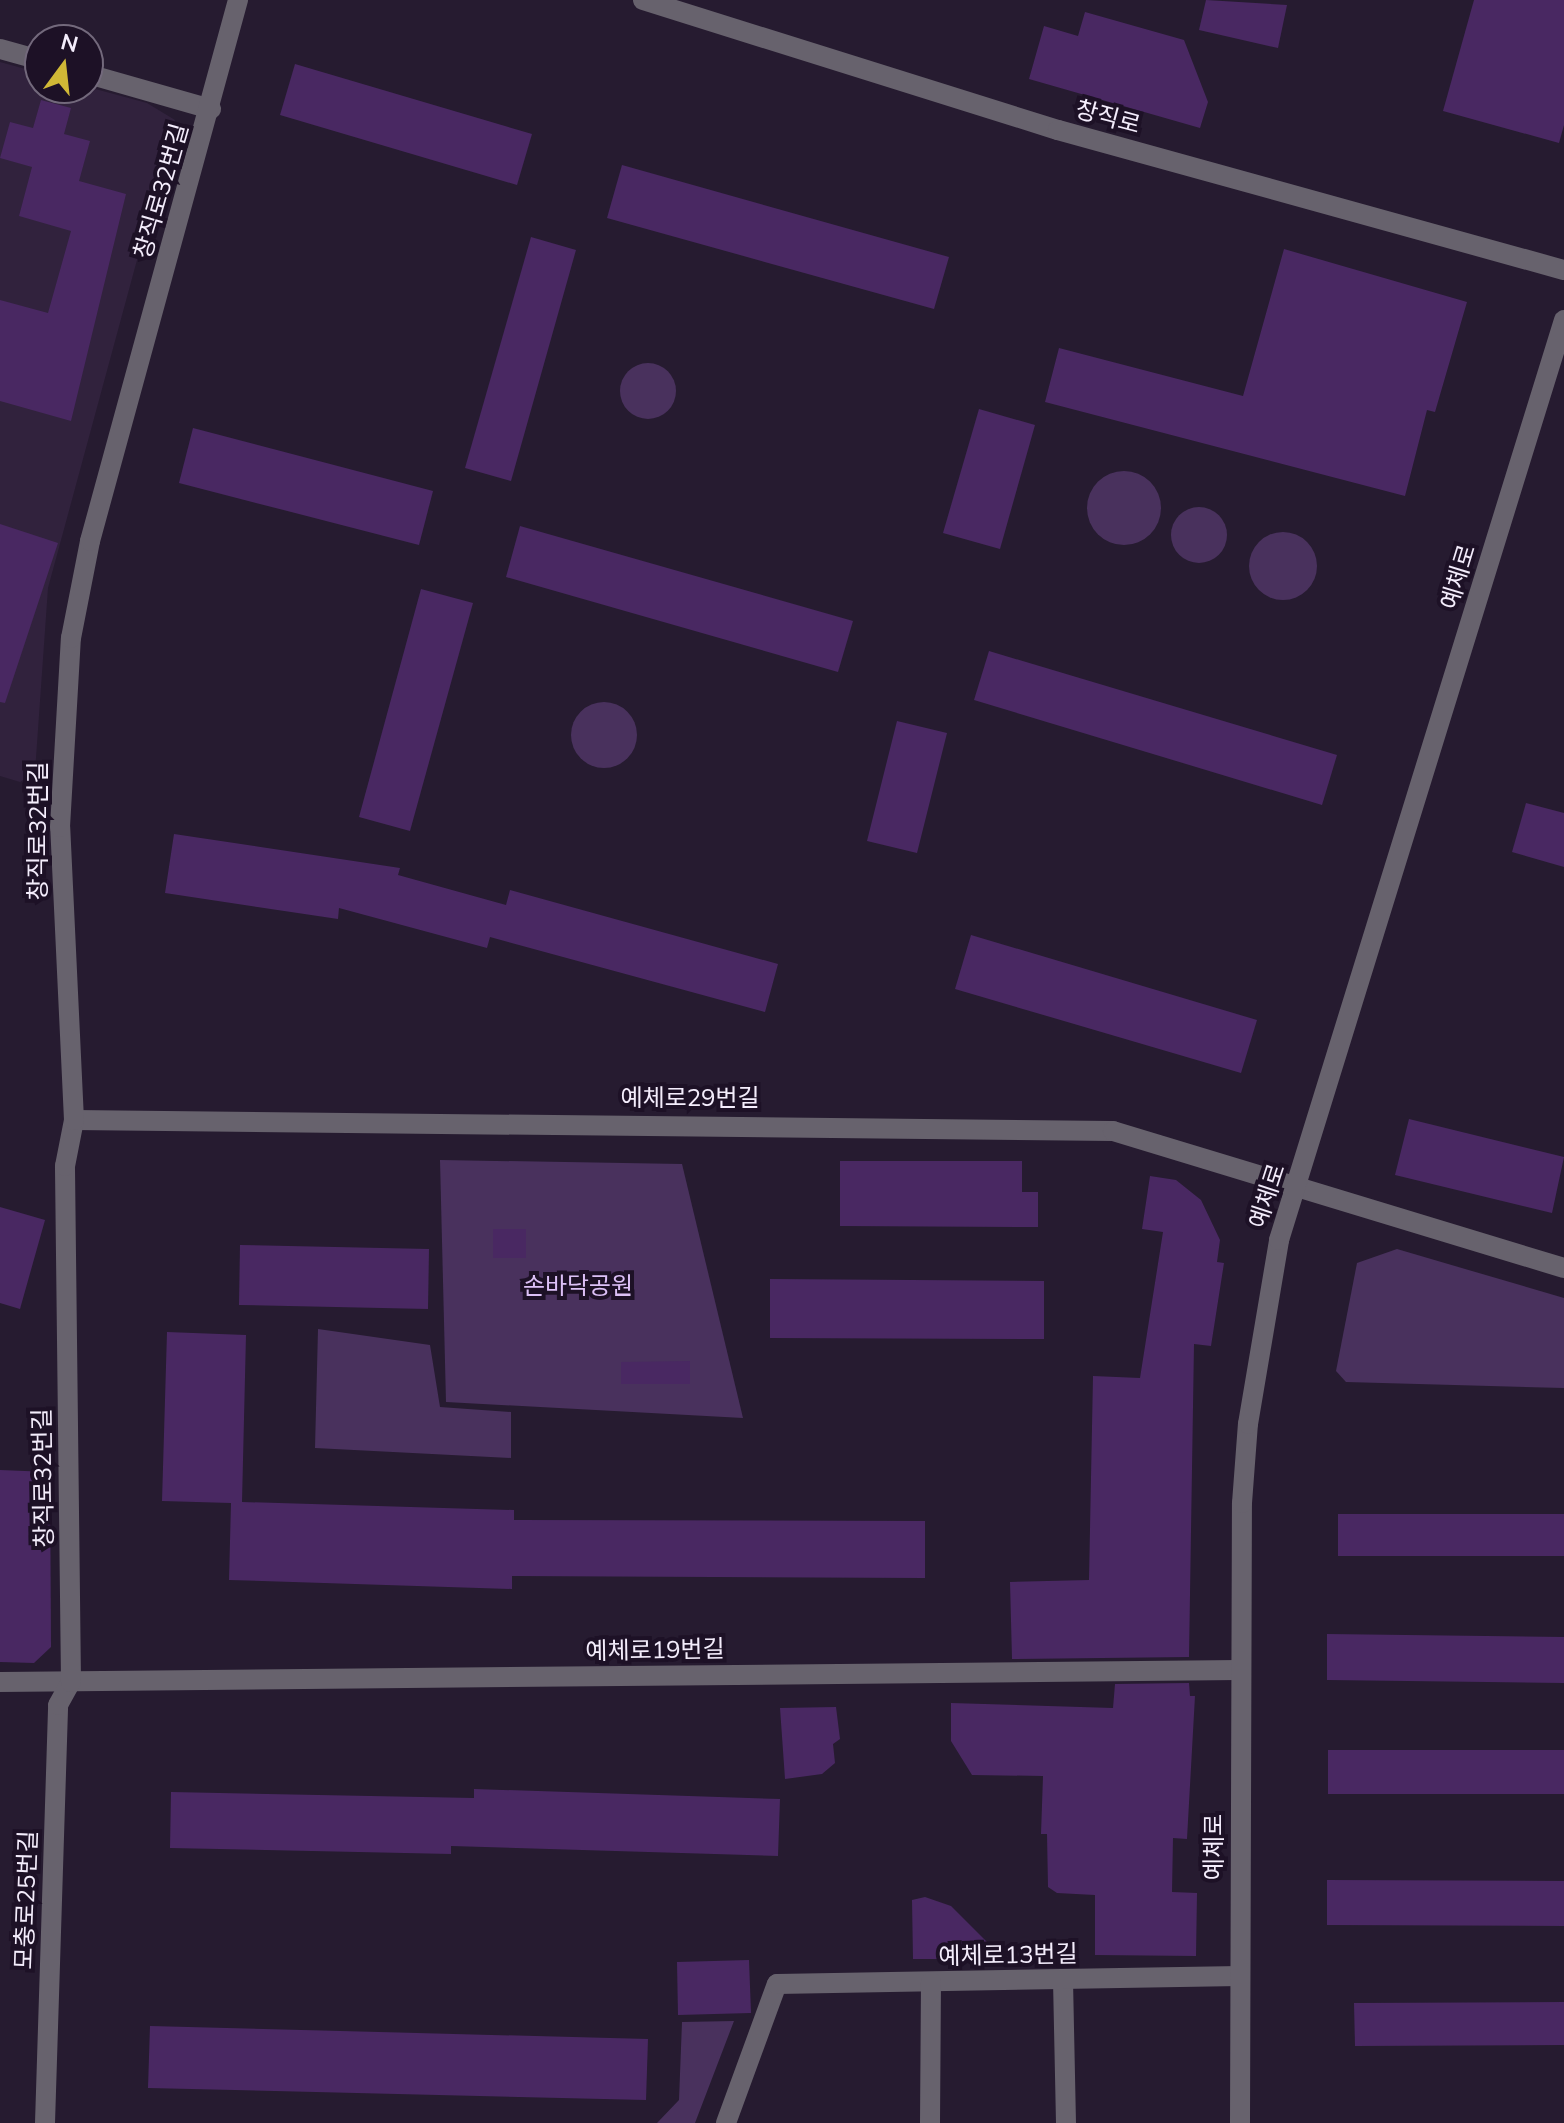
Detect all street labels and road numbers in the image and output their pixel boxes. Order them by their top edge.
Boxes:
street label: 창직로 [1072,95,1144,139]
street label: 창직로32번길 [128,120,194,262]
street label: 예체로 [1435,541,1481,613]
street label: 창직로32번길 [24,761,52,901]
street label: 예체로29번길 [620,1084,760,1112]
street label: 예체로 [1243,1160,1291,1232]
street label: 창직로32번길 [27,1408,59,1548]
street label: 예체로19번길 [585,1634,725,1666]
street label: 예체로 [1200,1814,1228,1880]
street label: 모충로25번길 [9,1830,43,1970]
street label: 예체로13번길 [938,1939,1078,1971]

